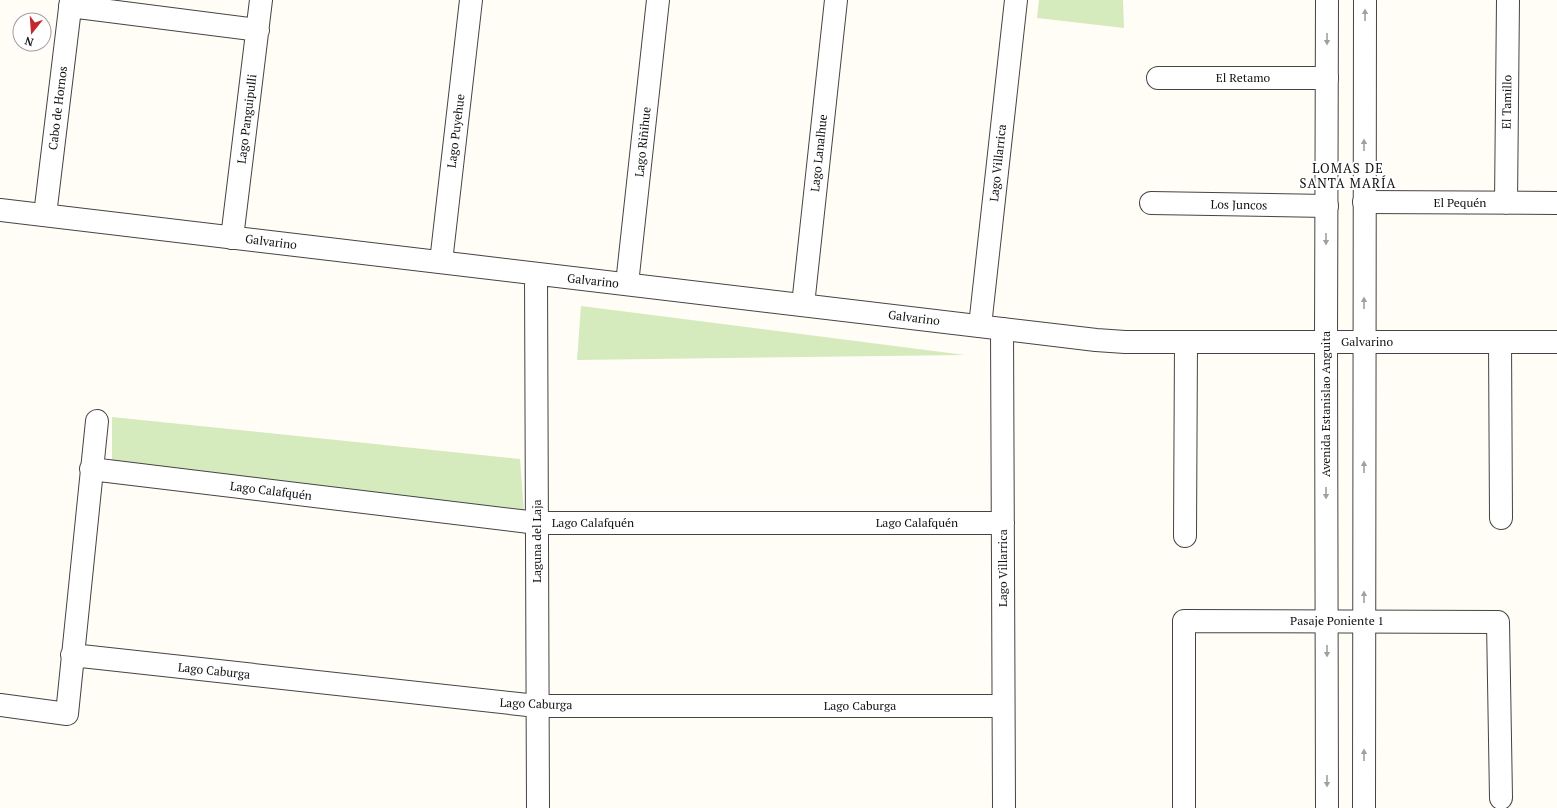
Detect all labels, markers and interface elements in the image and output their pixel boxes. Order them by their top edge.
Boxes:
one-way arrow [1362,8,1368,21]
north arrow [12,12,52,52]
text: N [22,33,35,49]
one-way arrow [1324,33,1330,46]
street label: Cabo de Hornos [45,65,70,151]
street label: El Retamo [1216,70,1271,85]
street label: Lago Panguipulli [234,73,259,165]
street label: El Tamillo [1499,74,1514,129]
street label: Lago Puyehue [444,93,467,169]
street label: Lago Riñihue [631,106,654,178]
street label: Lago Lanalhue [807,113,830,192]
street label: Lago Villarrica [986,124,1009,202]
one-way arrow [1361,138,1367,151]
district label: LOMAS DE SANTA MARÍA [1299,159,1397,192]
street label: El Pequén [1434,195,1486,210]
street label: Los Juncos [1211,197,1267,212]
street label: Galvarino [244,231,298,252]
one-way arrow [1323,233,1329,246]
street label: Galvarino [566,270,620,291]
one-way arrow [1361,296,1367,309]
street label: Galvarino [887,307,941,328]
street label: Avenida Estanislao Anguita [1318,331,1333,477]
street label: Galvarino [1341,334,1393,349]
one-way arrow [1361,460,1367,473]
street label: Lago Calafquén [229,478,313,503]
one-way arrow [1323,487,1329,500]
street label: Laguna del Laja [529,499,544,583]
street label: Lago Calafquén [552,515,634,530]
street label: Lago Calafquén [876,515,958,530]
street label: Lago Villarrica [995,529,1010,607]
one-way arrow [1361,590,1367,603]
street label: Pasaje Poniente 1 [1290,613,1384,628]
one-way arrow [1324,645,1330,658]
street label: Lago Caburga [177,659,251,682]
street label: Lago Caburga [499,695,573,712]
street label: Lago Caburga [824,698,896,713]
one-way arrow [1361,748,1367,761]
one-way arrow [1324,775,1330,788]

